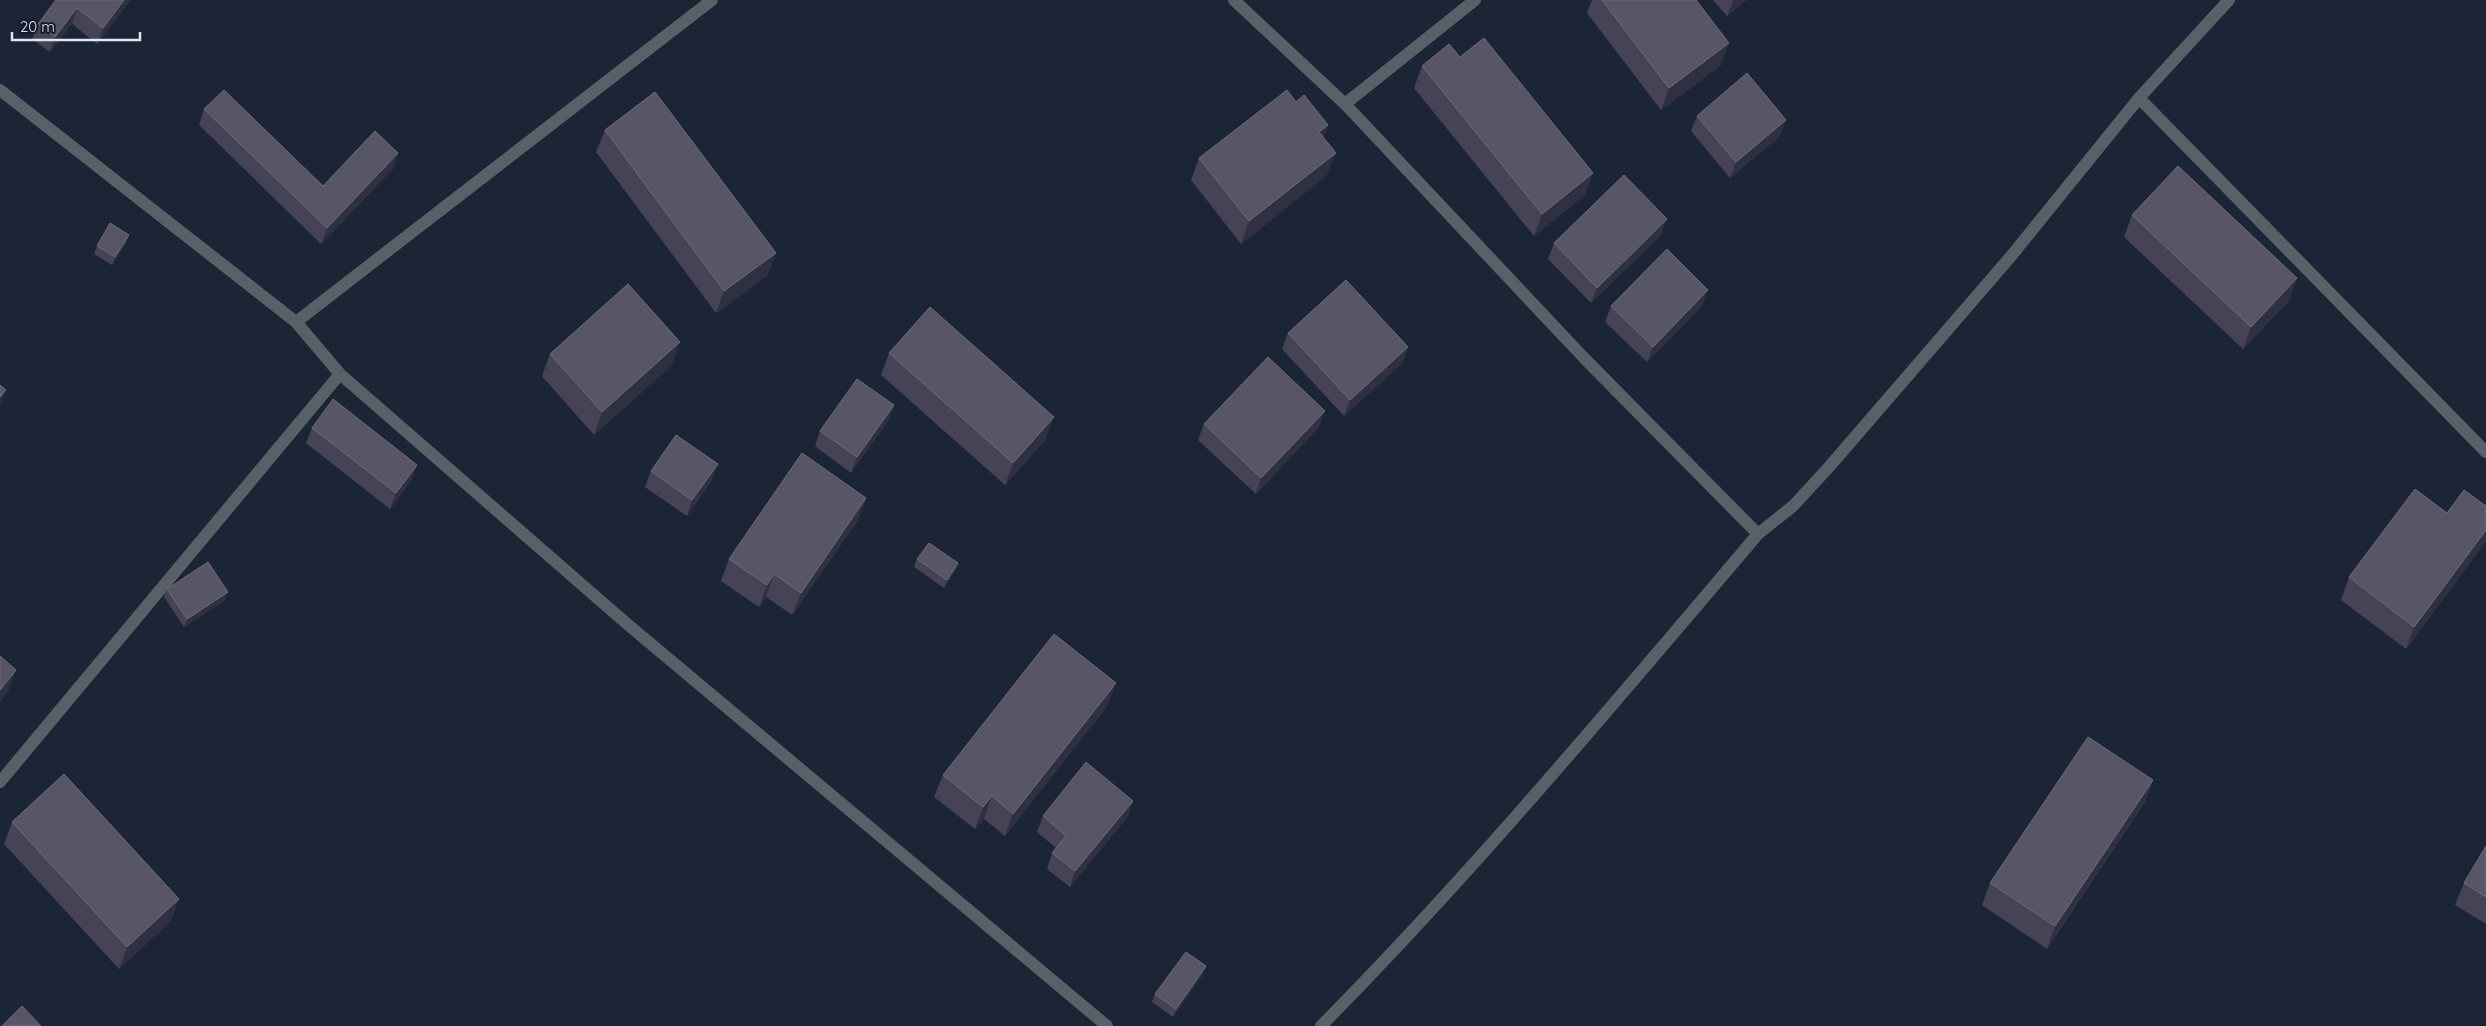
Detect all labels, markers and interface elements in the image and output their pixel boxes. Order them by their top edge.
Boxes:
scale bar [12,10,140,42]
text: 20 m [20,17,55,36]

